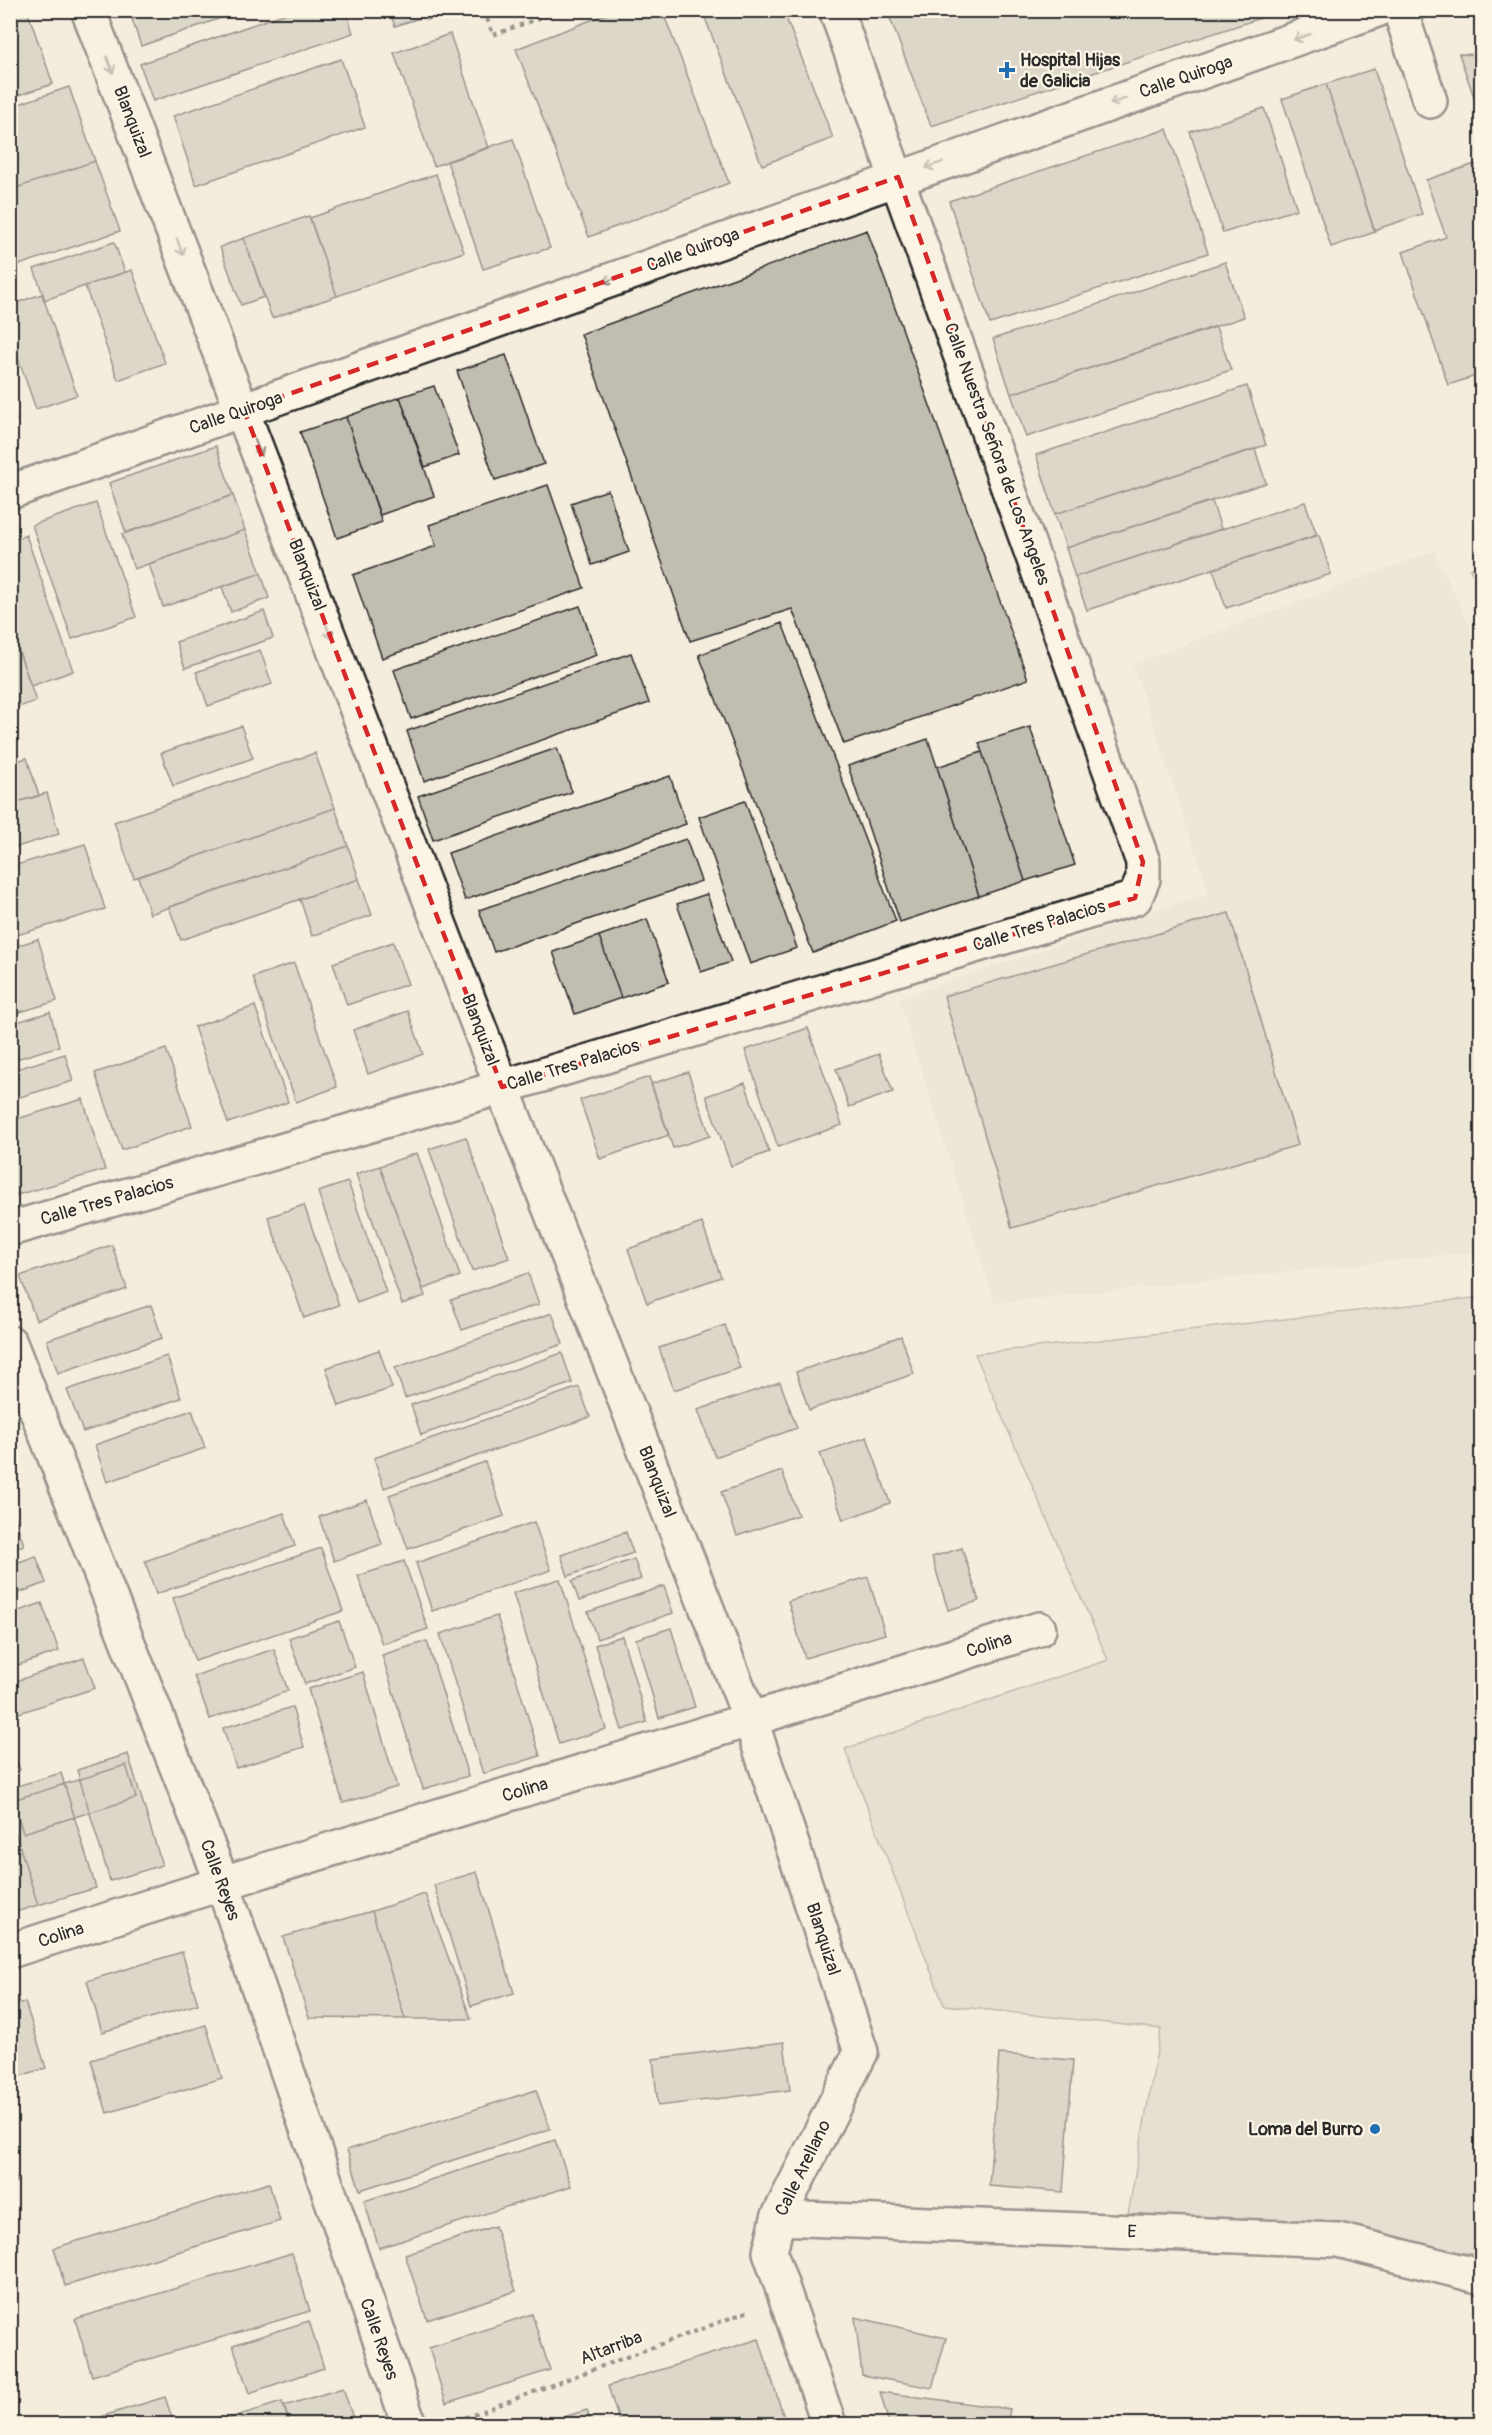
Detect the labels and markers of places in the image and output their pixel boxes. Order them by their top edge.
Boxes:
place label: Hospital Hijas de Galicia [1020,49,1121,93]
marker: Hospital Hijas de Galicia [998,61,1016,79]
place label: Loma del Burro [1248,2118,1363,2141]
marker: Loma del Burro [1368,2122,1382,2136]

